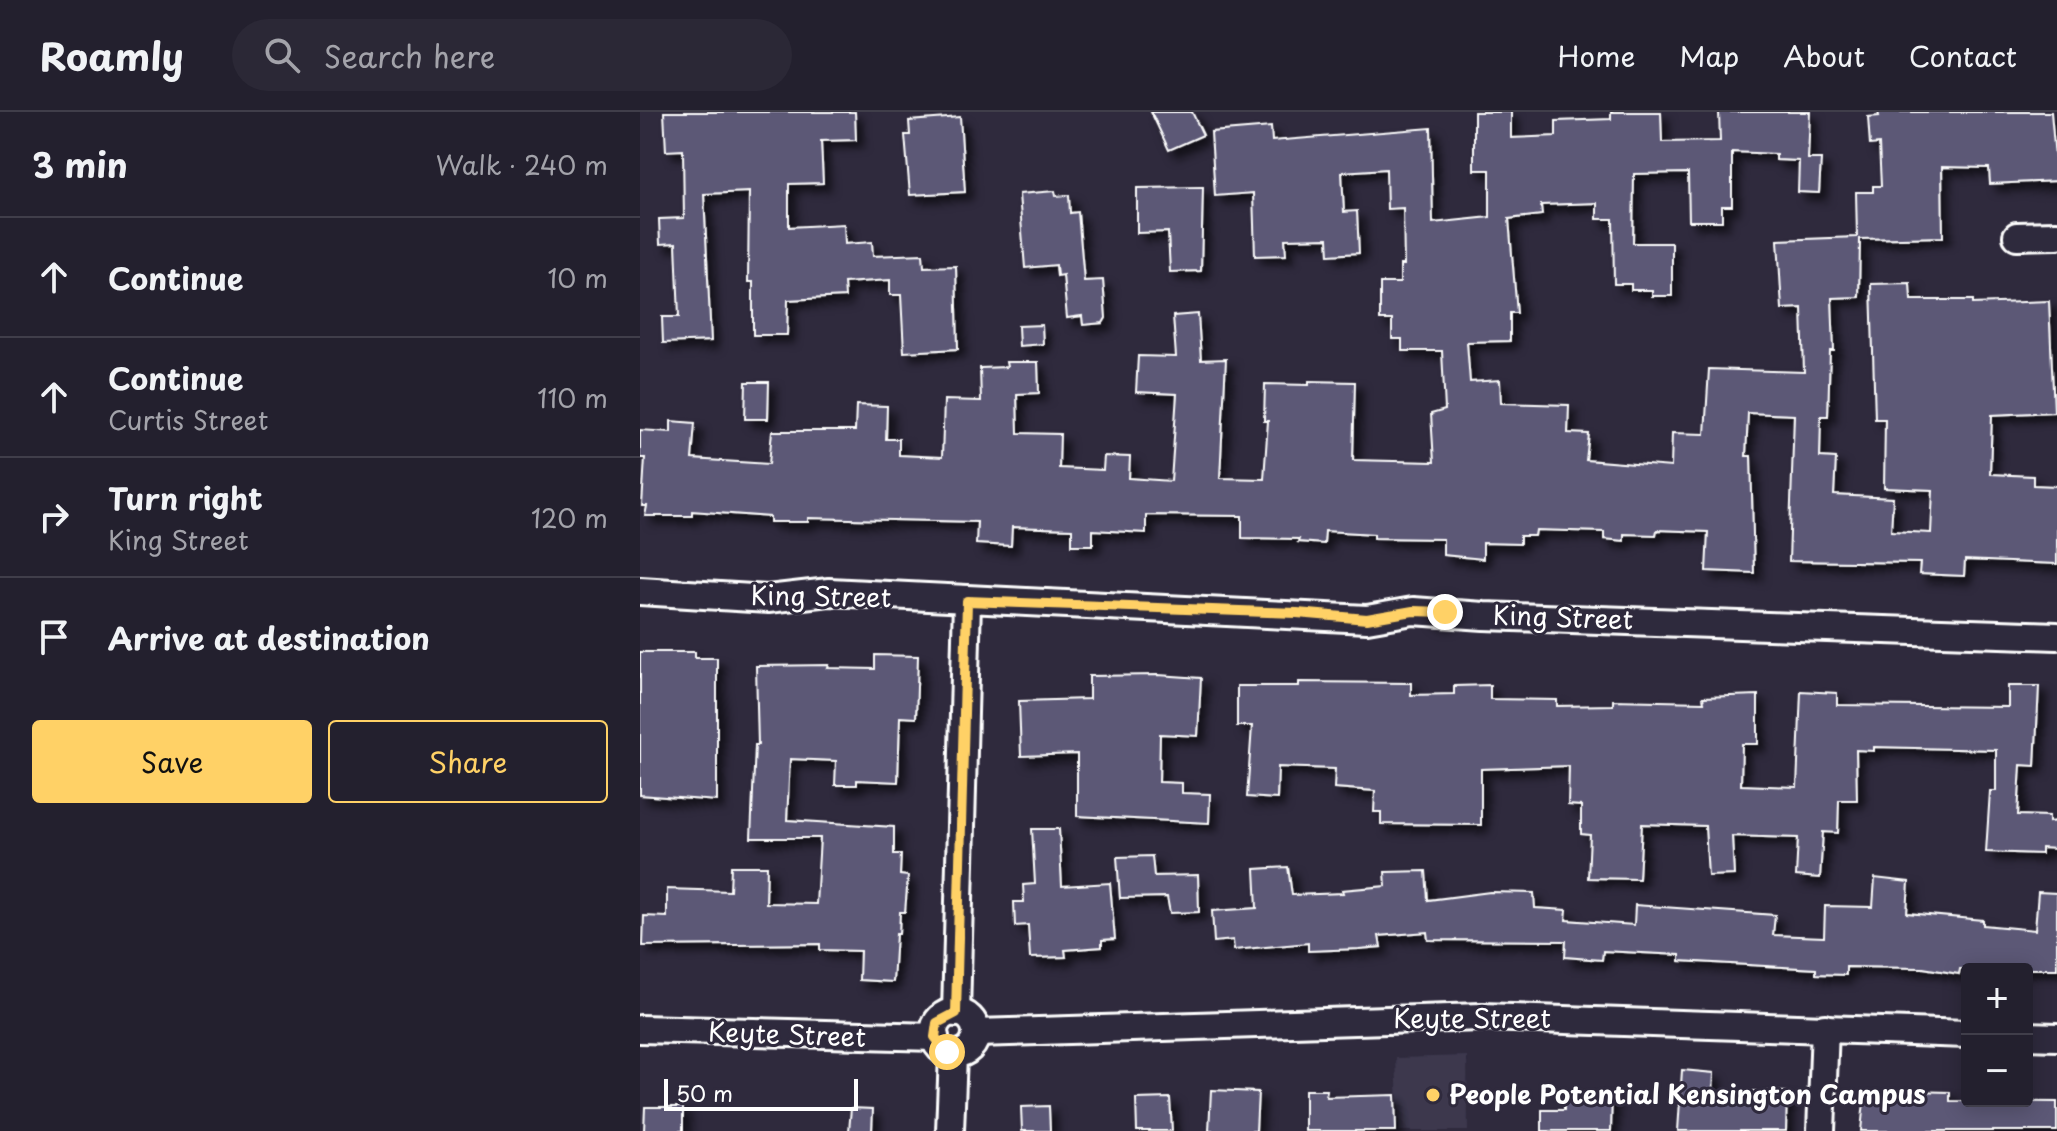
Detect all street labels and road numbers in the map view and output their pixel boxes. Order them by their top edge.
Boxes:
street label: King Street [750,575,892,616]
street label: King Street [1492,595,1634,638]
street label: Keyte Street [1393,998,1551,1037]
street label: Keyte Street [708,1011,867,1056]

